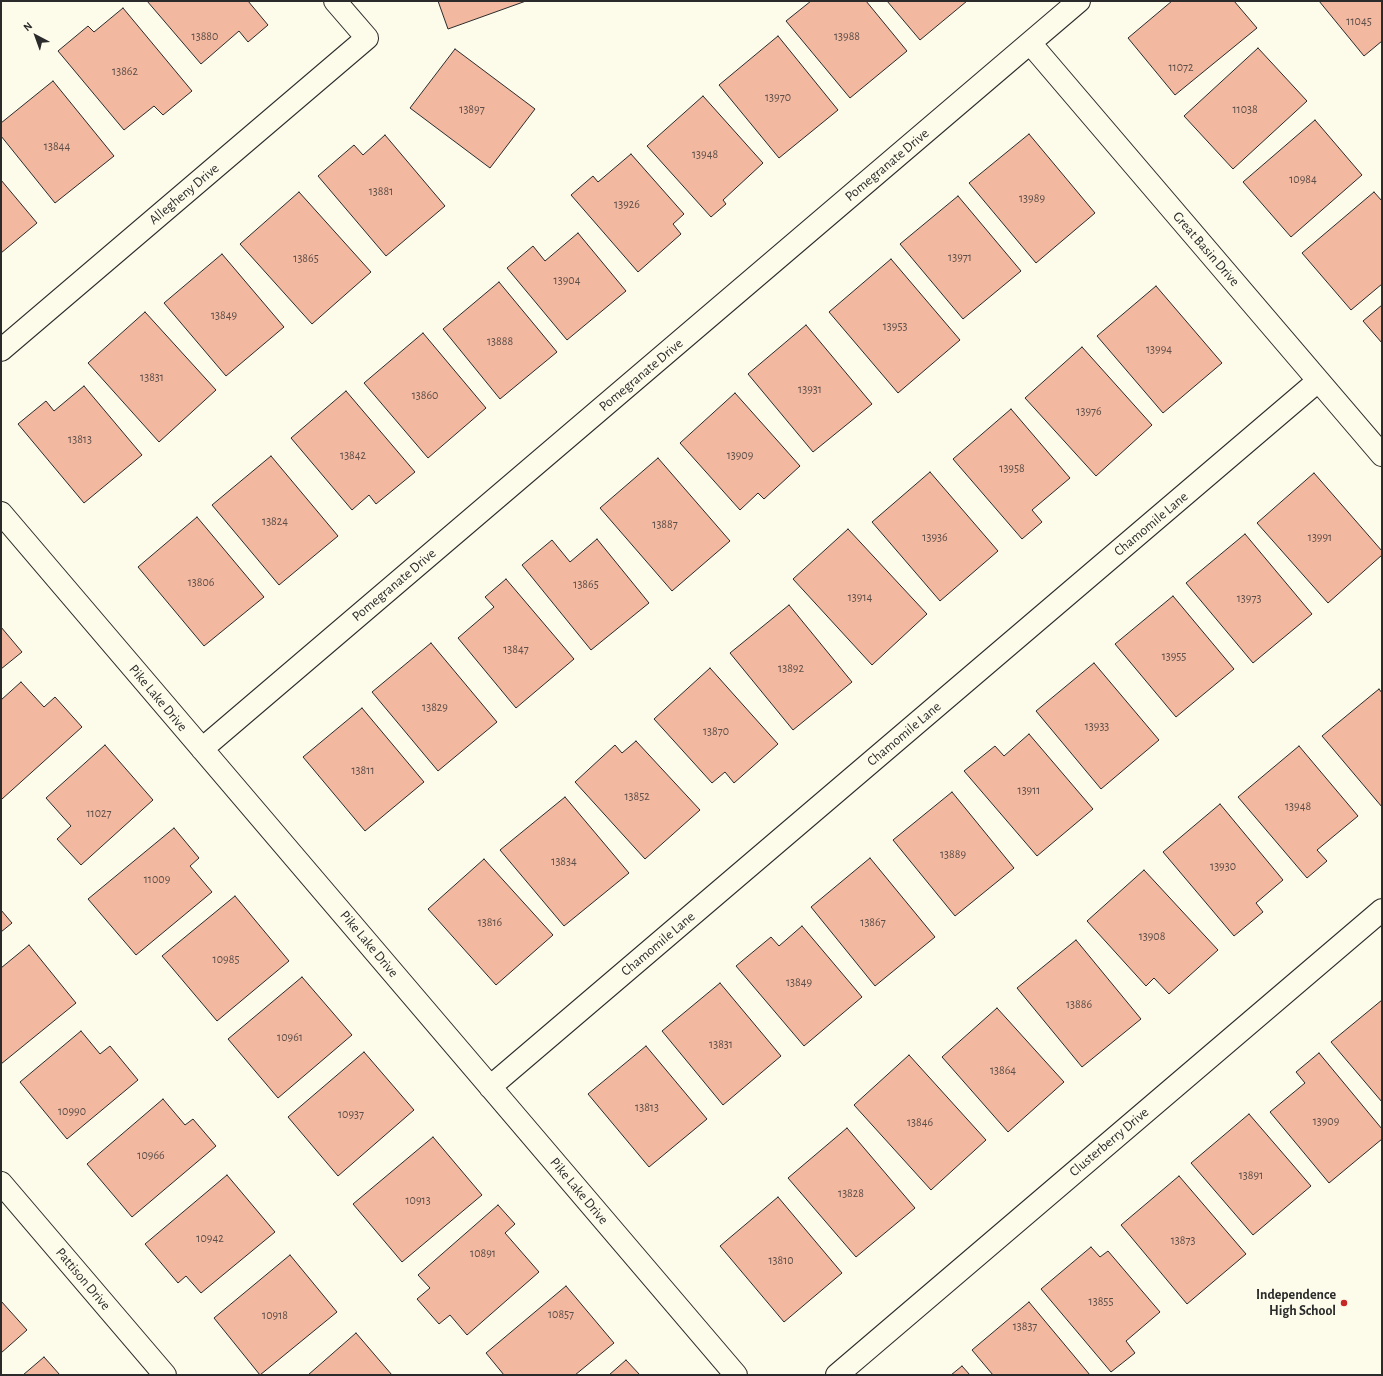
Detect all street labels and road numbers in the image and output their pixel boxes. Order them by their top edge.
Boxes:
street label: Pomegranate Drive [842,125,932,205]
street label: Allegheny Drive [146,160,222,228]
street label: Great Basin Drive [1169,208,1243,290]
street label: Pomegranate Drive [596,335,686,415]
street label: Chamomile Lane [1111,488,1191,560]
street label: Pomegranate Drive [349,545,439,625]
street label: Pike Lake Drive [125,661,191,735]
street label: Chamomile Lane [864,698,944,770]
street label: Pike Lake Drive [336,907,402,981]
street label: Chamomile Lane [618,908,698,980]
street label: Clusterberry Drive [1066,1104,1152,1180]
street label: Pike Lake Drive [546,1154,612,1228]
street label: Pattison Drive [52,1244,114,1314]

